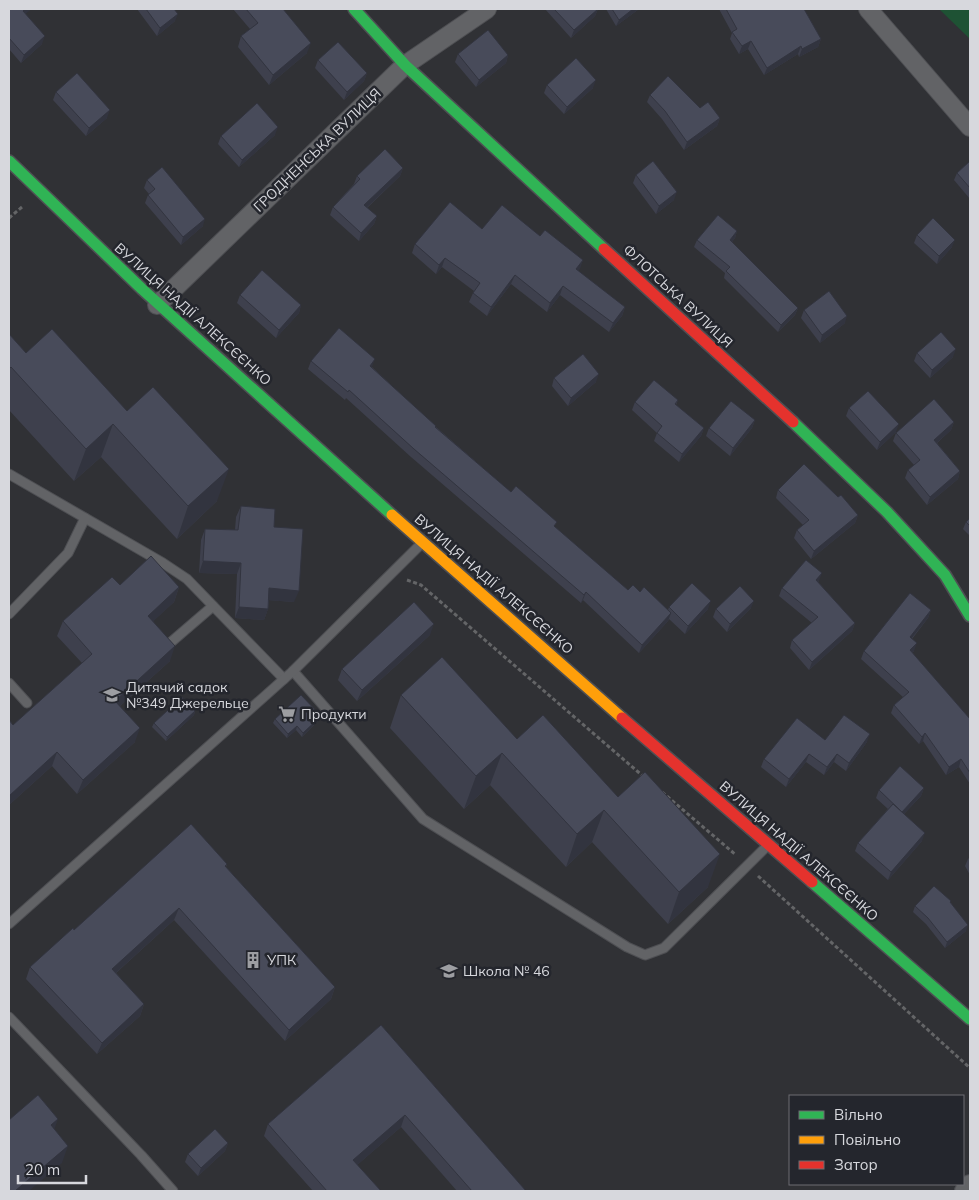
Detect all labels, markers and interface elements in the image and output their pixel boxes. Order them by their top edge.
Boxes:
street label: ГРОДНЕНСЬКА ВУЛИЦЯ [249,84,385,216]
street label: ВУЛИЦЯ НАДІЇ АЛЕКСЄЄНКО [111,239,275,389]
street label: ФЛОТСЬКА ВУЛИЦЯ [619,241,737,351]
street label: ВУЛИЦЯ НАДІЇ АЛЕКСЄЄНКО [411,510,577,658]
place label: Дитячий садок №349 Джерельце [126,678,249,712]
school or university icon: Дитячий садок №349 Джерельце [102,685,122,705]
supermarket icon: Продукти [277,704,297,724]
place label: Продукти [301,705,367,723]
street label: ВУЛИЦЯ НАДІЇ АЛЕКСЄЄНКО [716,777,882,925]
building icon: УПК [243,950,263,970]
place label: УПК [266,951,297,969]
school or university icon: Школа № 46 [439,961,459,981]
place label: Школа № 46 [463,962,550,980]
legend [789,1095,964,1185]
text: Вільно [834,1105,883,1124]
text: Повільно [834,1130,901,1149]
scale bar [18,1152,85,1184]
text: Затор [834,1155,878,1174]
text: 20 m [25,1160,60,1179]

